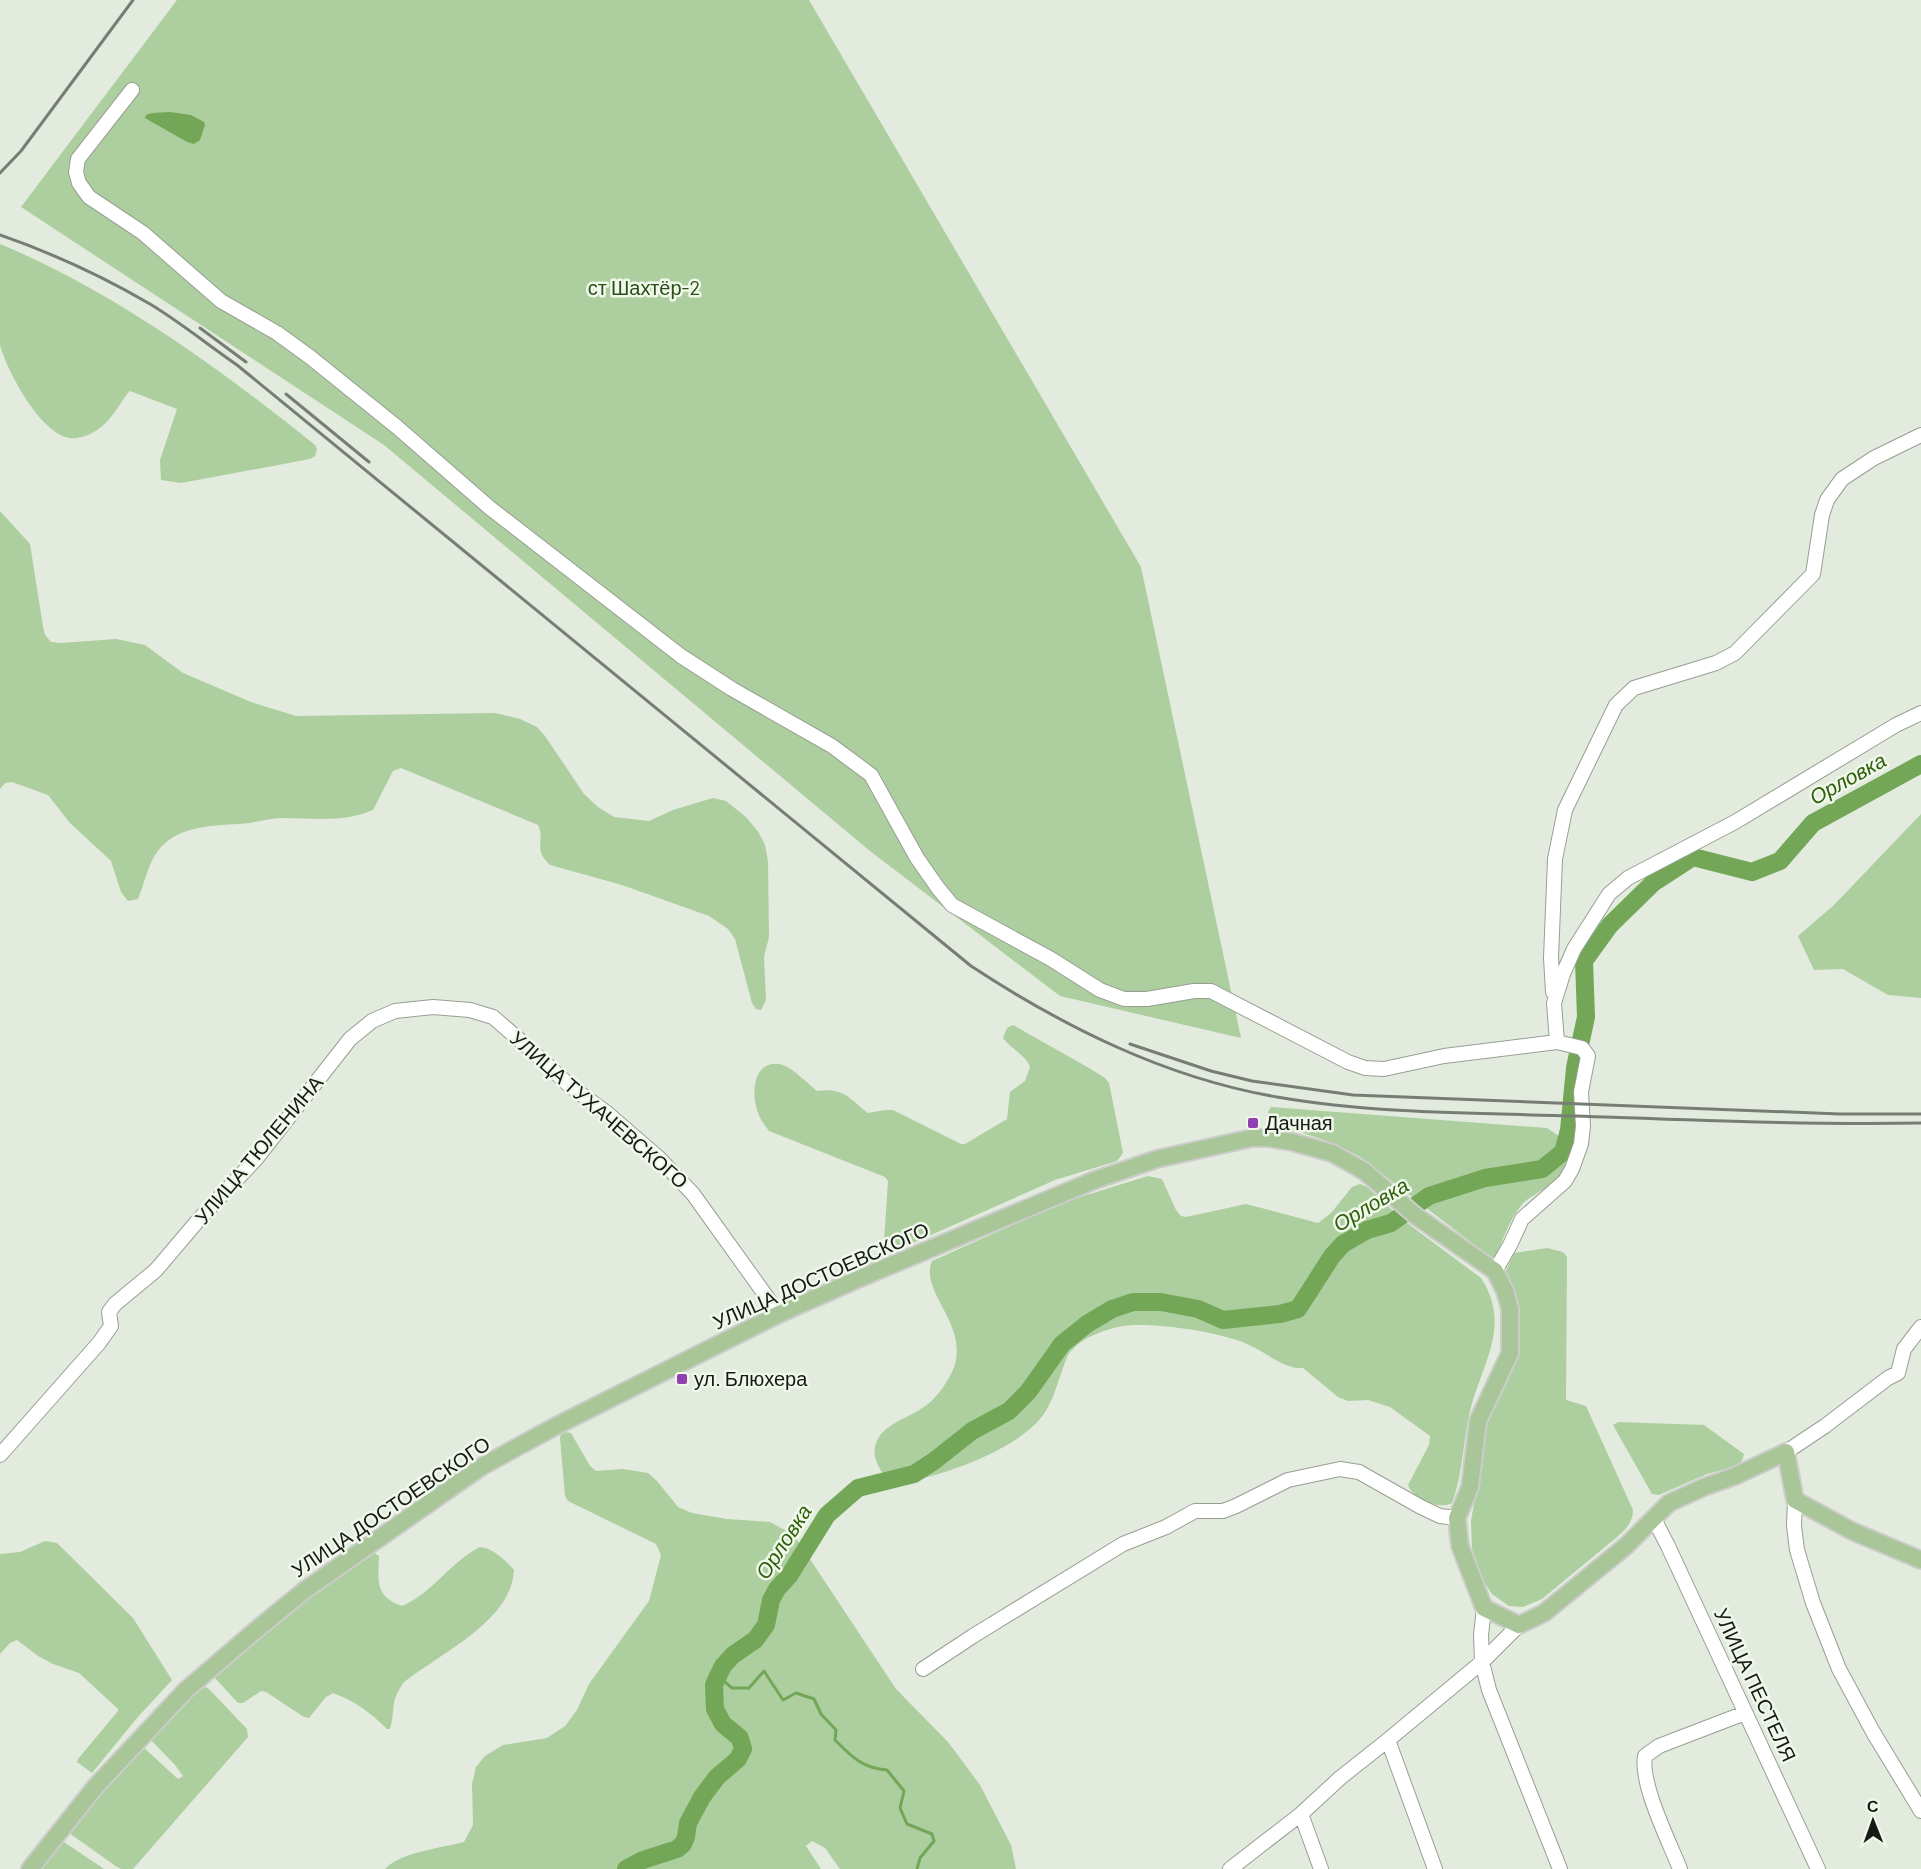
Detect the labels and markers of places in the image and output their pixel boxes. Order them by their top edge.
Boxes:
place label: Дачная [1265,1110,1333,1134]
marker: Дачная [1246,1116,1260,1130]
place label: ул. Блюхера [694,1366,808,1390]
marker: ул. Блюхера [675,1372,689,1386]

